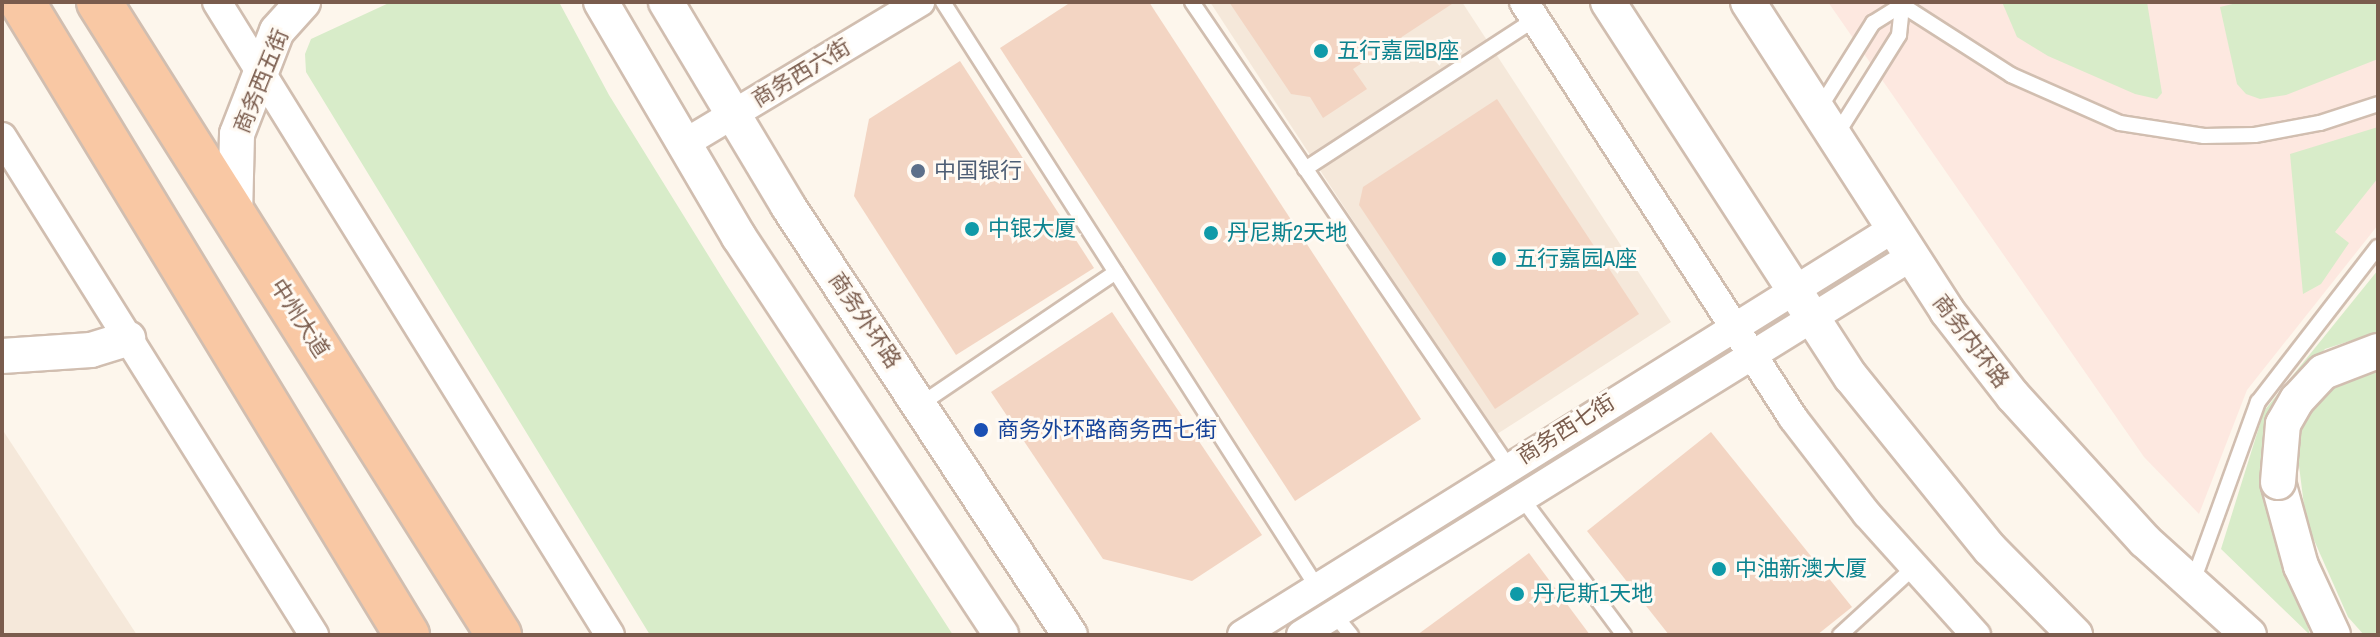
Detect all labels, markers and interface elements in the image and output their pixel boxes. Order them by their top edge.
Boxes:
street label: 商务西五街 [228,25,294,137]
street label: 商务西六街 [747,33,855,113]
place label: 五行嘉园B座 [1337,38,1459,64]
marker: 五行嘉园B座 [1312,42,1330,60]
place label: 中国银行 [934,158,1022,184]
marker: 中国银行 [909,162,927,180]
place label: 中银大厦 [988,216,1076,242]
marker: 中银大厦 [963,220,981,238]
place label: 丹尼斯2天地 [1227,220,1347,246]
marker: 丹尼斯2天地 [1202,224,1220,242]
place label: 五行嘉园A座 [1515,246,1637,272]
marker: 五行嘉园A座 [1490,250,1508,268]
street label: 商务外环路 [823,267,907,373]
street label: 中州大道 [265,274,335,362]
street label: 商务内环路 [1927,289,2015,393]
street label: 商务西七街 [1512,389,1620,469]
place label: 商务外环路商务西七街 [997,417,1217,443]
marker: 商务外环路商务西七街 [972,421,990,439]
place label: 中油新澳大厦 [1735,556,1867,582]
marker: 中油新澳大厦 [1710,560,1728,578]
place label: 丹尼斯1天地 [1533,581,1653,607]
marker: 丹尼斯1天地 [1508,585,1526,603]

